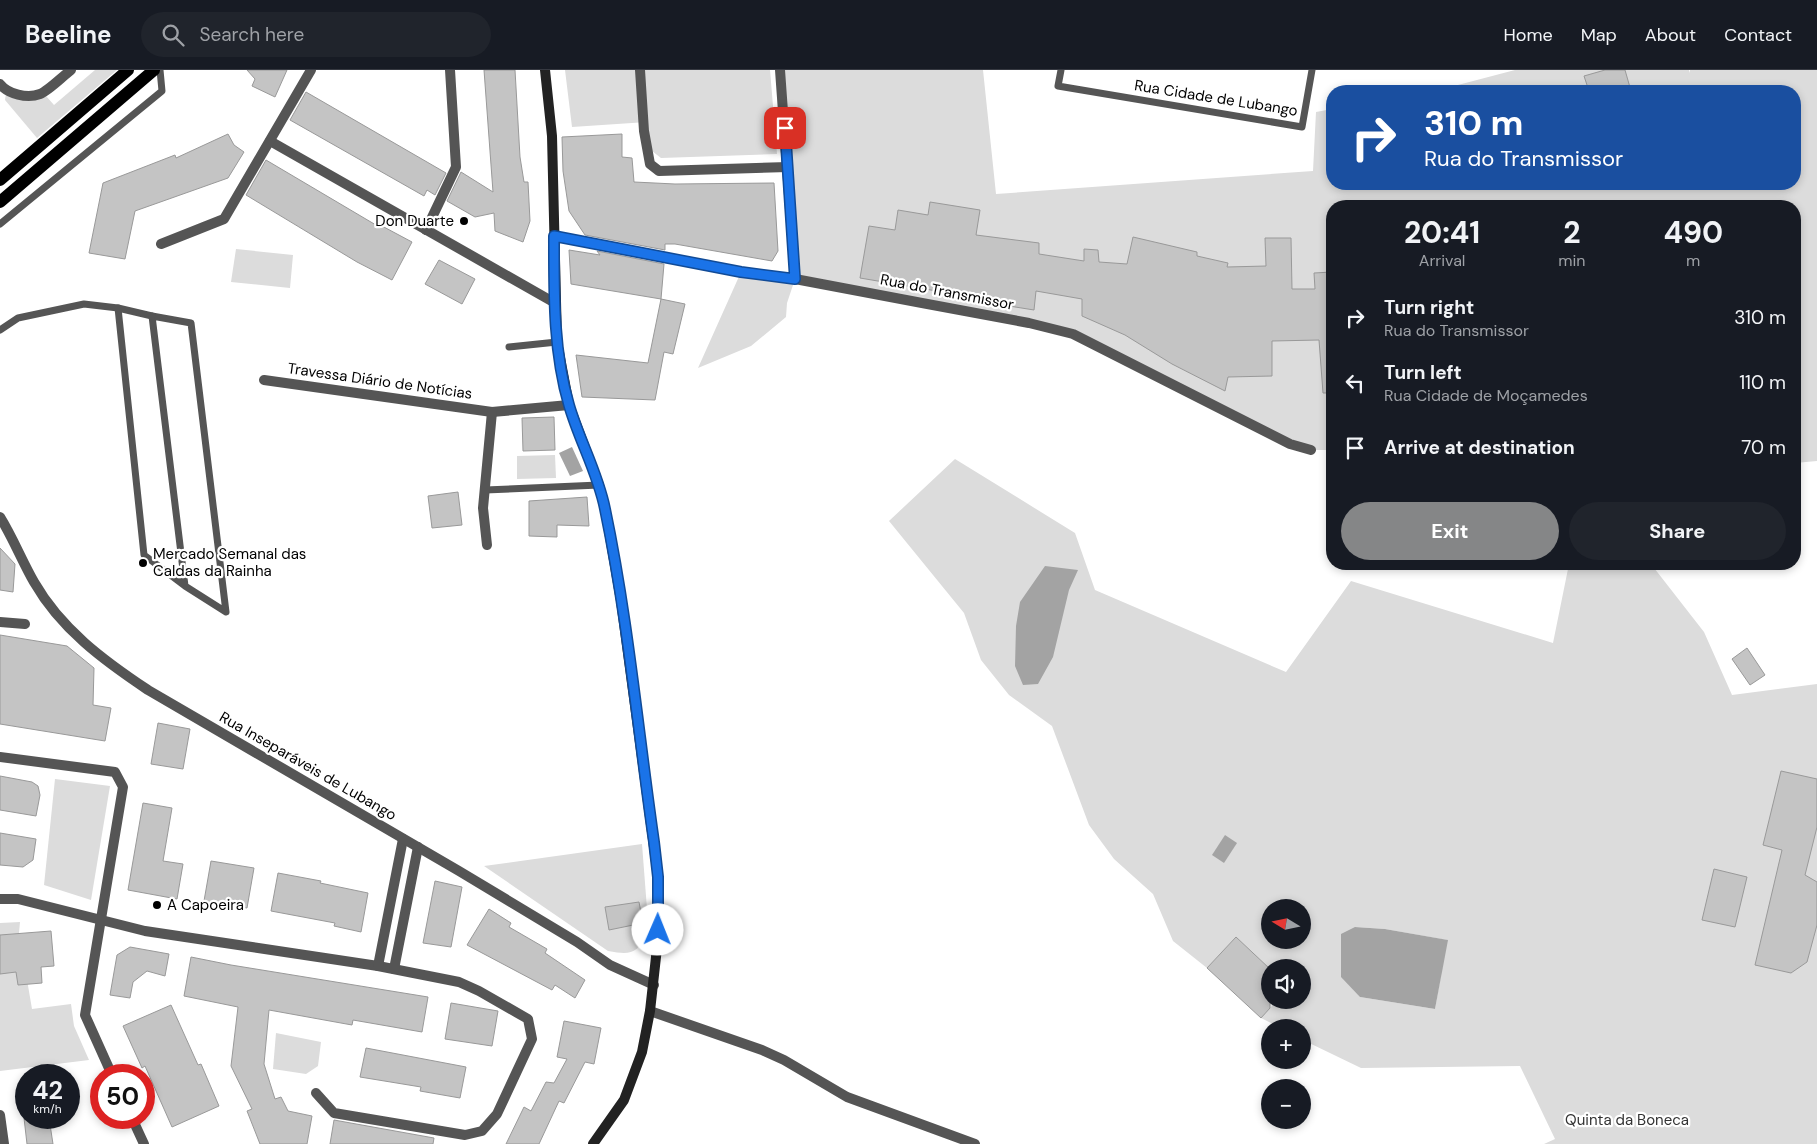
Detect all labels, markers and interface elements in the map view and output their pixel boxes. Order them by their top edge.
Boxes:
search box [141,12,491,57]
text: Beeline [25,19,111,50]
icon: search [159,21,187,49]
text: Search here [199,22,304,47]
text: Home [1503,23,1553,47]
text: Map [1581,23,1617,47]
text: About [1645,23,1696,47]
text: Contact [1724,23,1792,47]
street label: Rua Cidade de Lubango [1133,75,1299,121]
text: 310 m [1424,100,1523,146]
icon: right [1341,105,1406,170]
pin [764,107,806,149]
icon: arrive [771,114,799,142]
text: Rua do Transmissor [1424,144,1623,173]
place label: Don Duarte [375,211,454,231]
text: 20:41 [1404,213,1480,252]
text: 2 [1563,213,1581,252]
text: 490 [1663,213,1723,252]
marker: Don Duarte [458,215,470,227]
text: Arrival [1419,250,1465,271]
text: min [1558,250,1585,271]
text: m [1686,250,1700,271]
street label: Rua do Transmissor [878,269,1016,315]
text: Turn right [1384,295,1474,320]
icon: right [1341,304,1369,332]
text: 310 m [1734,305,1786,330]
text: Rua do Transmissor [1384,320,1529,341]
street label: Travessa Diário de Notícias [286,358,474,404]
text: Turn left [1384,360,1462,385]
icon: left [1341,369,1369,397]
text: 110 m [1739,370,1786,395]
text: Rua Cidade de Moçamedes [1384,385,1588,406]
icon: arrive [1341,434,1369,462]
text: Arrive at destination [1384,435,1575,460]
text: 70 m [1741,435,1786,460]
button: Exit [1341,502,1559,560]
button: Share [1569,502,1786,560]
place label: Mercado Semanal das Caldas da Rainha [153,544,306,581]
marker: Mercado Semanal das Caldas da Rainha [137,557,149,569]
street label: Rua Inseparáveis de Lubango [216,707,400,825]
place label: A Capoeira [167,895,244,915]
marker: A Capoeira [151,899,163,911]
north arrow [1261,899,1311,949]
map controls [1261,899,1311,1129]
position arrow [631,903,683,955]
button: sound [1261,959,1311,1009]
button: + [1261,1019,1311,1069]
speed limit sign: 50 [90,1064,155,1129]
text: 42 [32,1074,63,1107]
button: − [1261,1079,1311,1129]
text: km/h [33,1101,62,1117]
park label: Quinta da Boneca [1565,1110,1689,1130]

